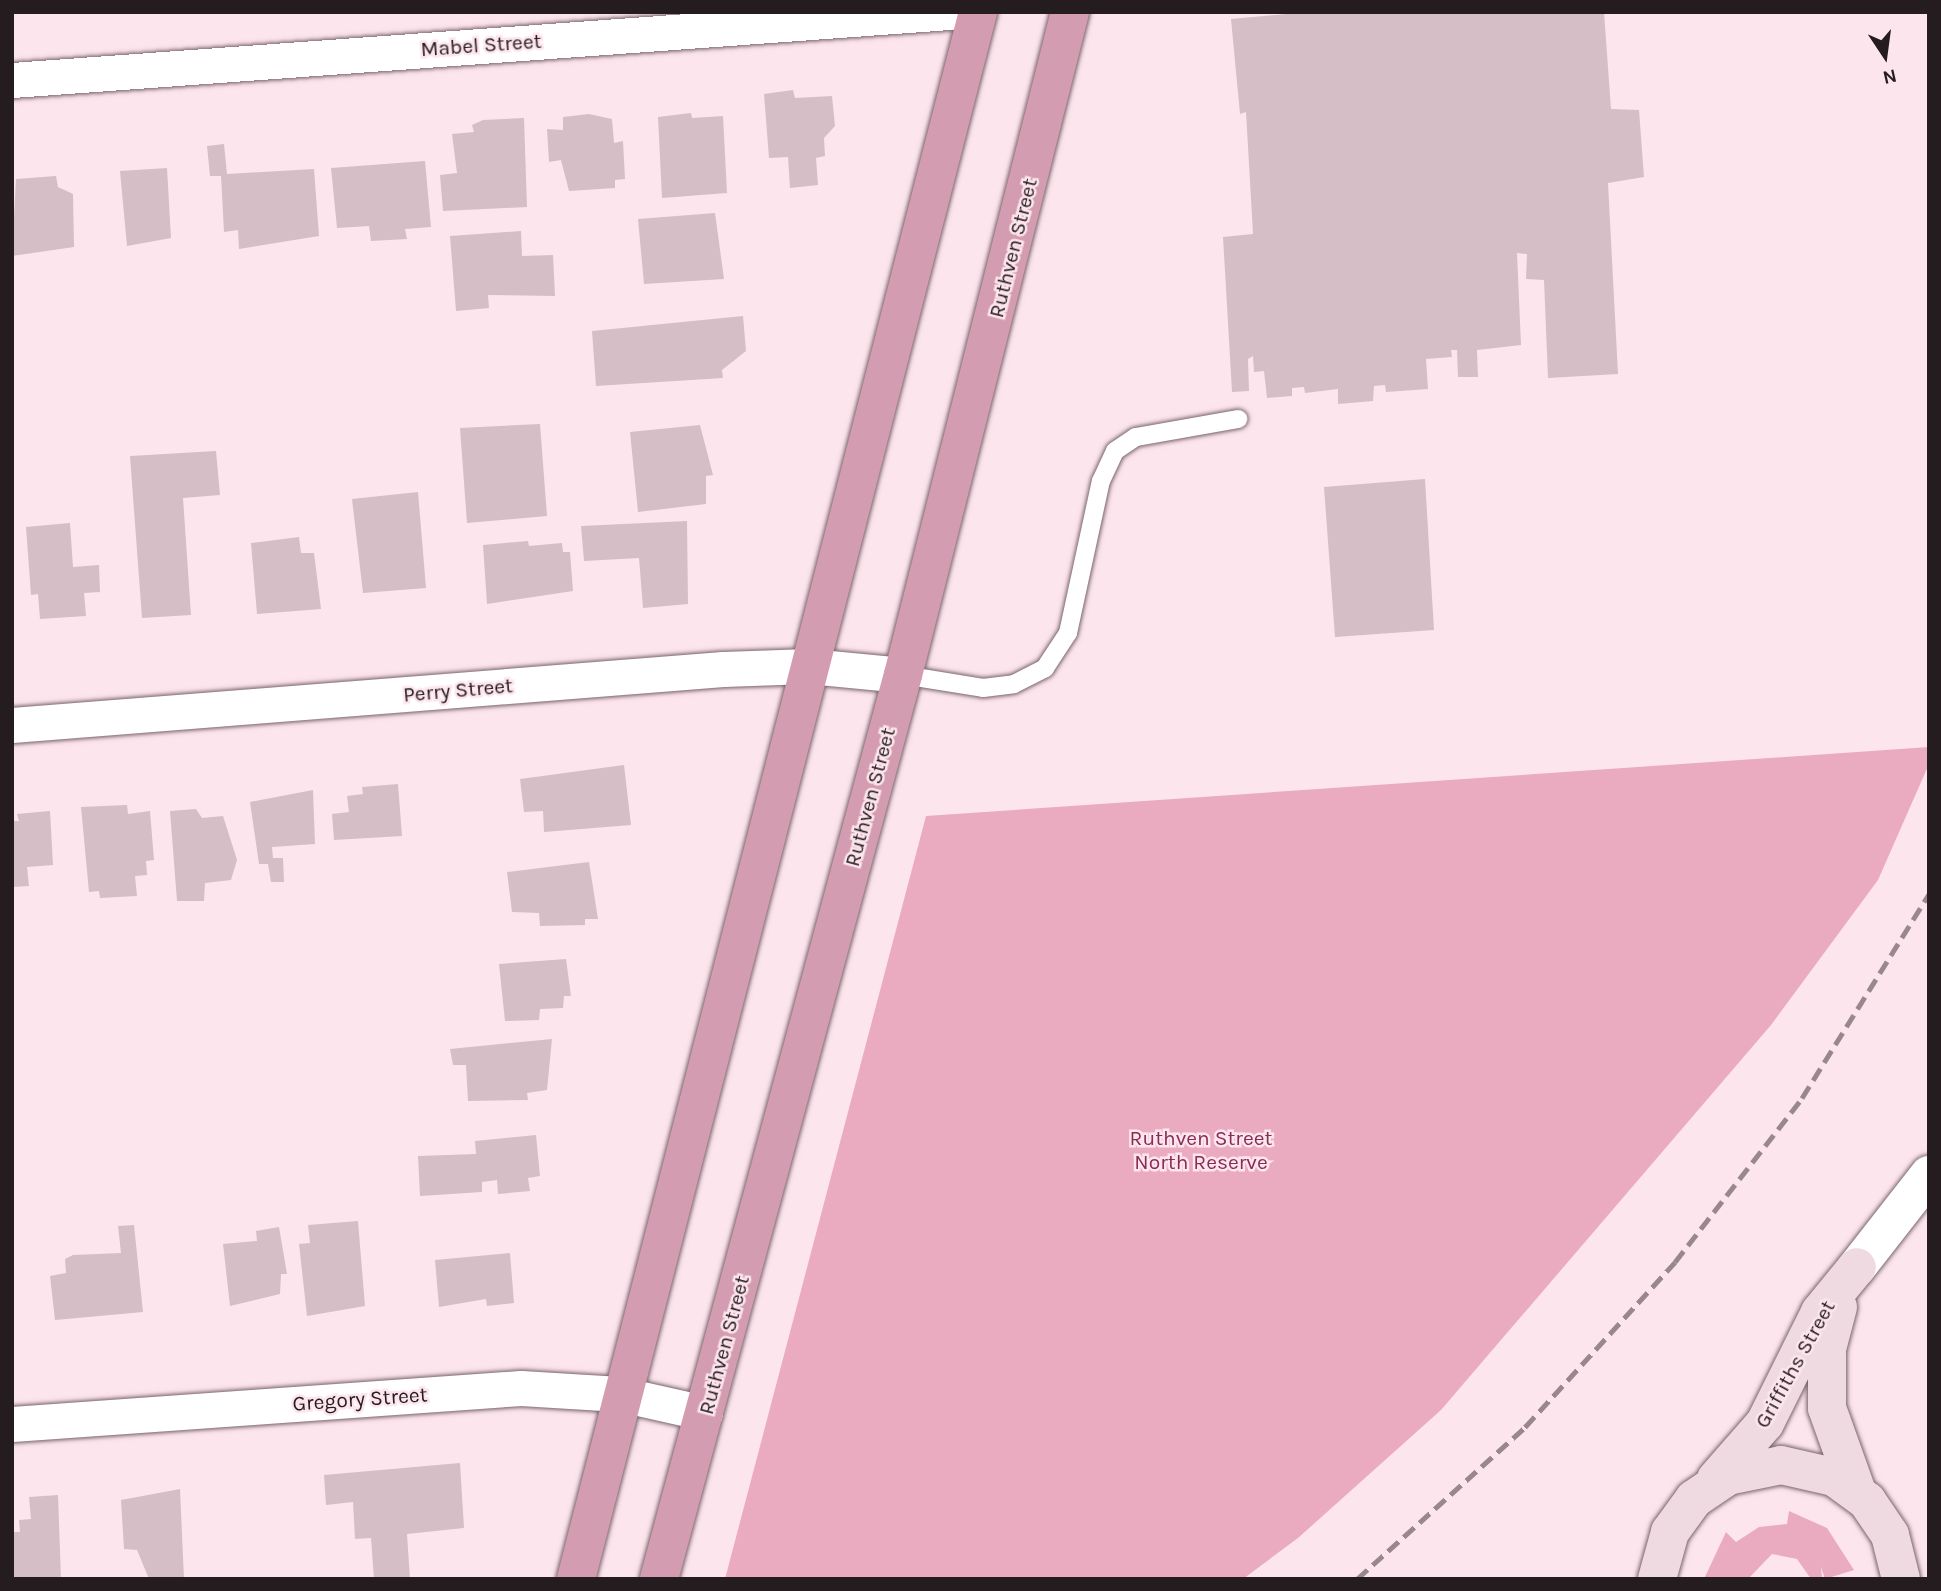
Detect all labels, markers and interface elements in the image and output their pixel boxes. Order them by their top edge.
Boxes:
north arrow [1850,21,1920,91]
street label: Mabel Street [420,28,542,62]
text: N [1881,64,1899,89]
street label: Ruthven Street [984,176,1042,320]
street label: Perry Street [402,673,514,707]
street label: Ruthven Street [839,725,901,869]
park label: Ruthven Street North Reserve [1130,1125,1272,1175]
street label: Ruthven Street [693,1273,755,1417]
street label: Griffiths Street [1749,1296,1841,1432]
street label: Gregory Street [292,1382,428,1416]

